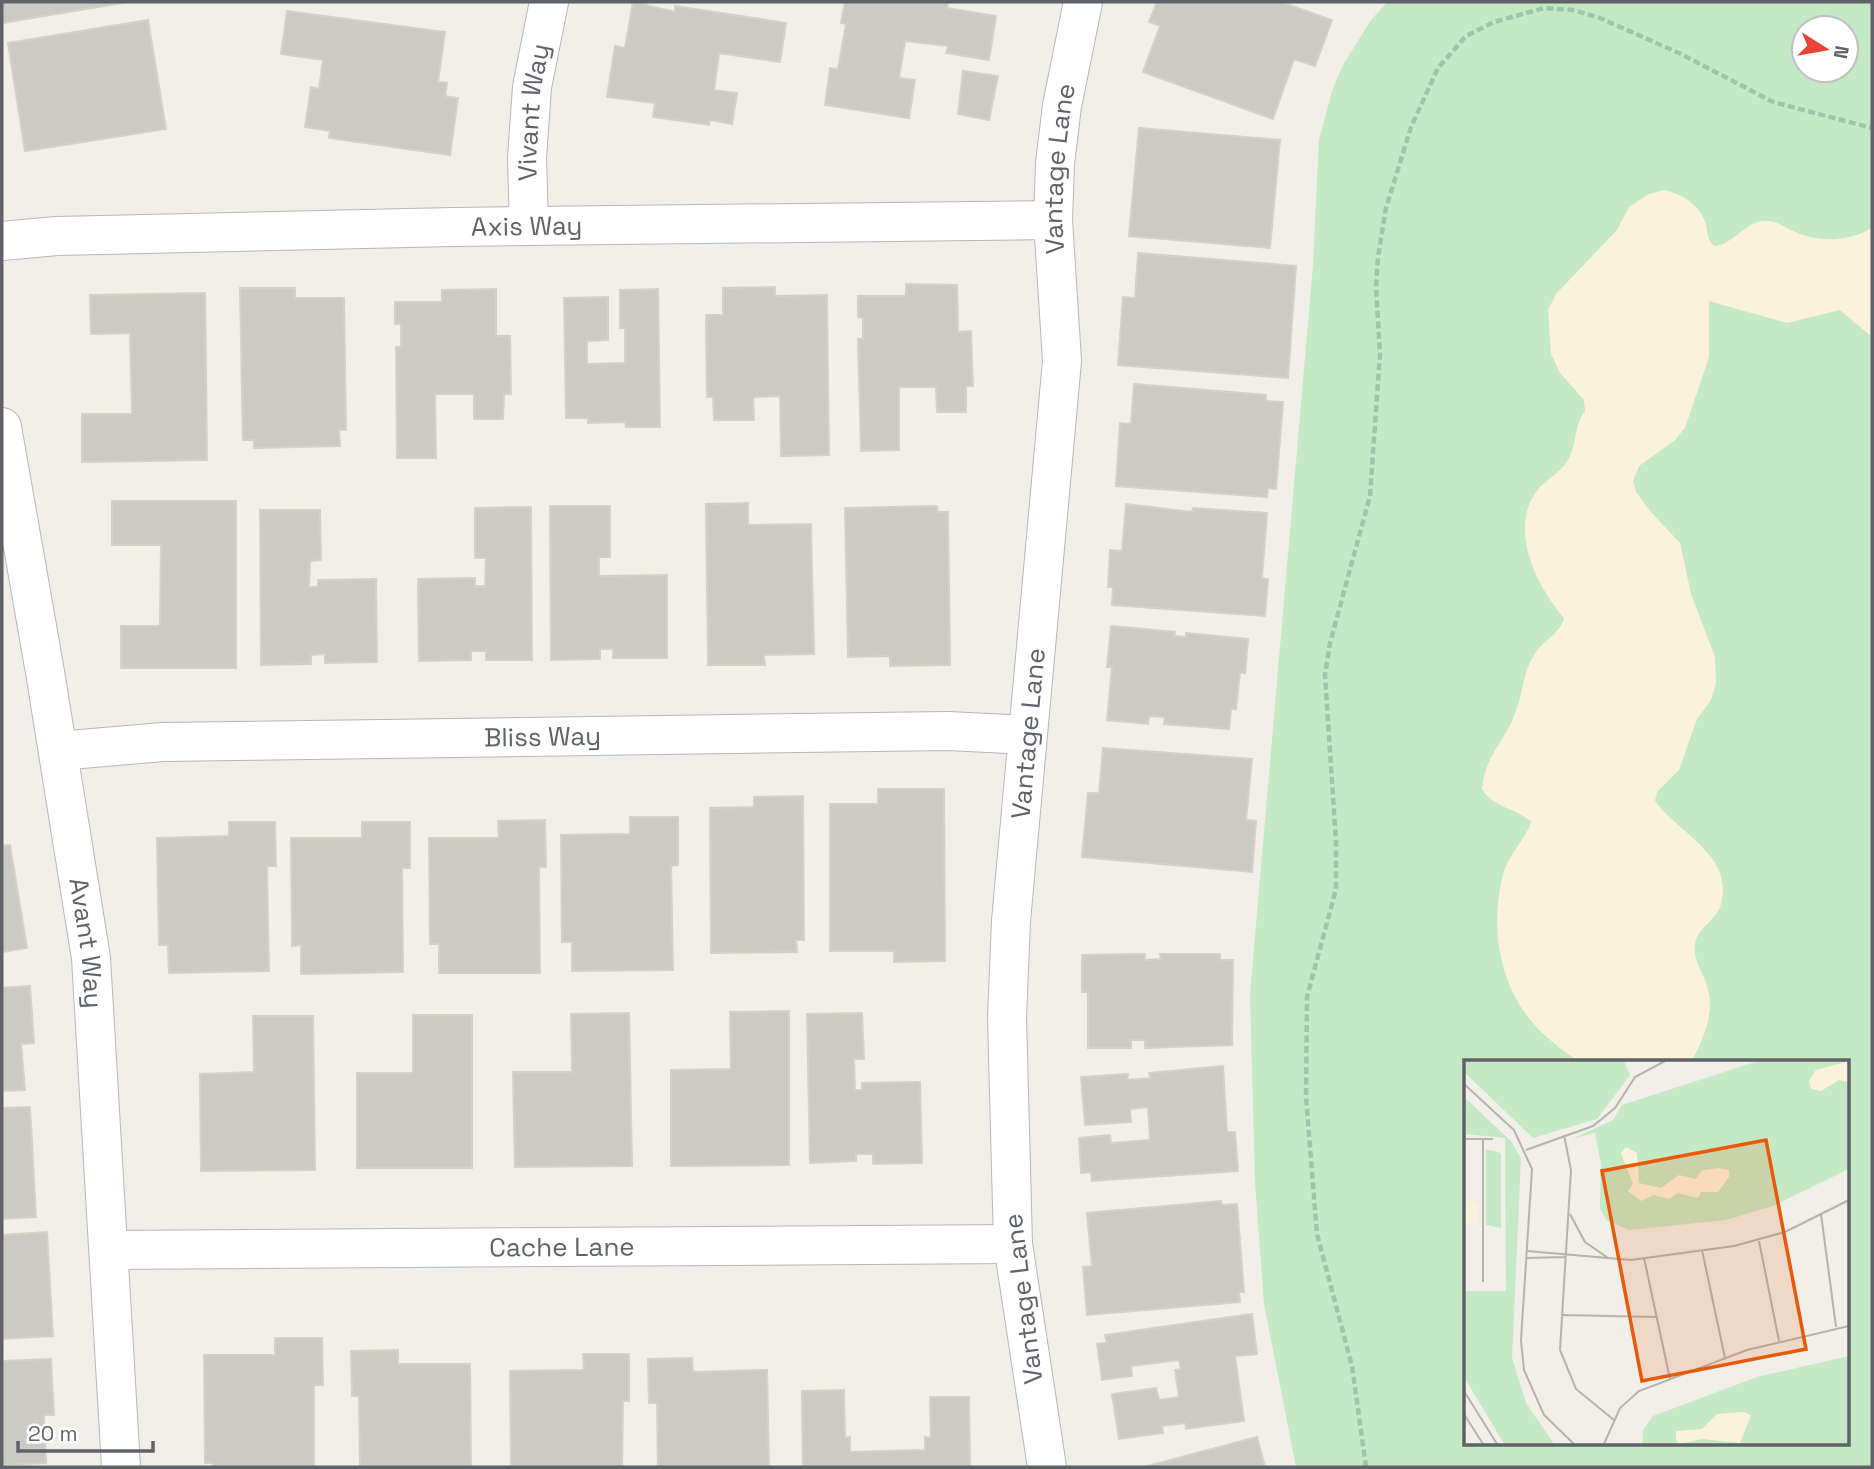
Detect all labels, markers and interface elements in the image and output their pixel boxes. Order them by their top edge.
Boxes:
north arrow [1790,14,1860,84]
street label: Vivant Way [510,41,557,182]
text: N [1828,44,1855,61]
street label: Vantage Lane [1036,80,1083,255]
street label: Axis Way [471,208,583,244]
street label: Vantage Lane [1003,647,1053,820]
street label: Bliss Way [484,719,601,754]
street label: Avant Way [61,875,111,1009]
inset map [1464,1060,1850,1444]
street label: Vantage Lane [996,1212,1050,1386]
street label: Cache Lane [489,1230,635,1264]
scale bar [18,1410,152,1454]
text: 20 m [28,1420,78,1447]

